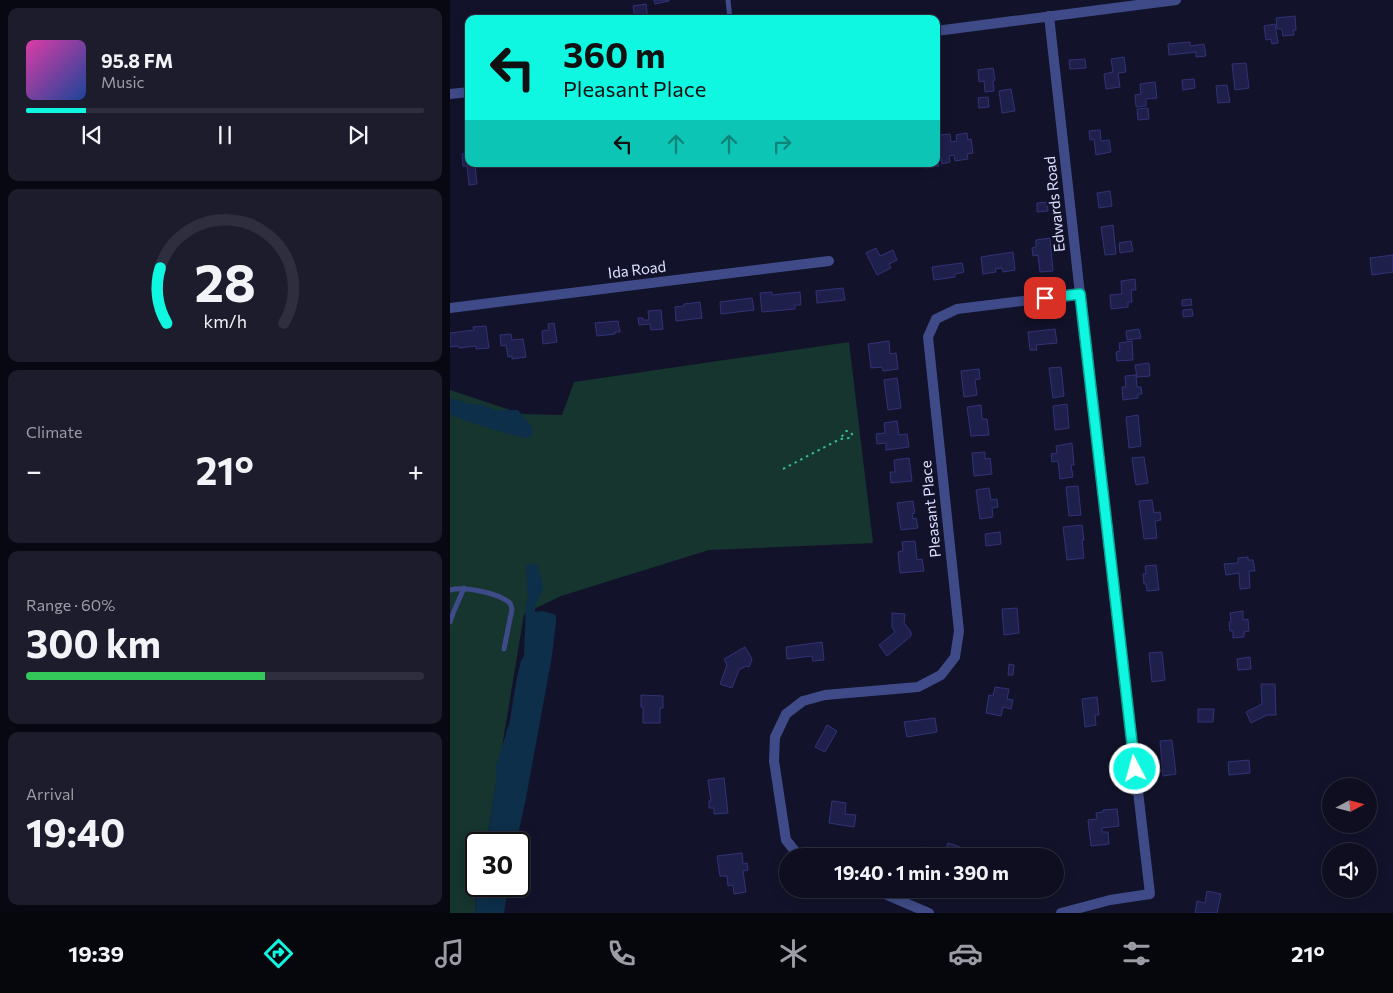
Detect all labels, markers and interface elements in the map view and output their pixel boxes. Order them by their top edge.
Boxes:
text: 360 m [563,32,665,75]
icon: left [480,35,545,100]
text: 95.8 FM [101,49,173,72]
text: Music [101,72,145,91]
text: Pleasant Place [563,75,706,102]
icon: previous [78,121,106,149]
icon: pause [211,121,239,149]
icon: next [344,121,372,149]
icon: left [609,130,637,158]
icon: ahead [662,130,690,158]
icon: ahead [715,130,743,158]
icon: right [768,130,796,158]
street label: Edwards Road [1040,155,1068,253]
text: 28 [194,249,256,313]
street label: Ida Road [607,257,667,282]
pin [1024,277,1066,319]
icon: arrive [1031,284,1059,312]
text: km/h [203,310,247,332]
text: Climate [26,422,82,441]
text: 21° [196,446,254,493]
text: − [26,453,42,487]
text: + [408,453,424,487]
street label: Pleasant Place [916,460,944,559]
text: Range · 60% [26,595,115,614]
text: 300 km [26,619,161,666]
position arrow [1108,742,1160,794]
north arrow [1322,778,1378,832]
map controls [1322,778,1377,898]
text: Arrival [26,784,74,803]
text: 19:40 [26,808,125,855]
speed limit sign: 30 [465,832,530,897]
button: sound [1322,843,1377,898]
text: 19:40 · 1 min · 390 m [834,861,1009,884]
icon: directions [261,936,296,971]
icon: music [432,936,467,971]
icon: phone [604,936,639,971]
icon: climate [776,936,811,971]
icon: car [948,936,983,971]
icon: filters [1119,936,1154,971]
text: 19:39 [68,940,124,967]
text: 21° [1291,940,1325,967]

